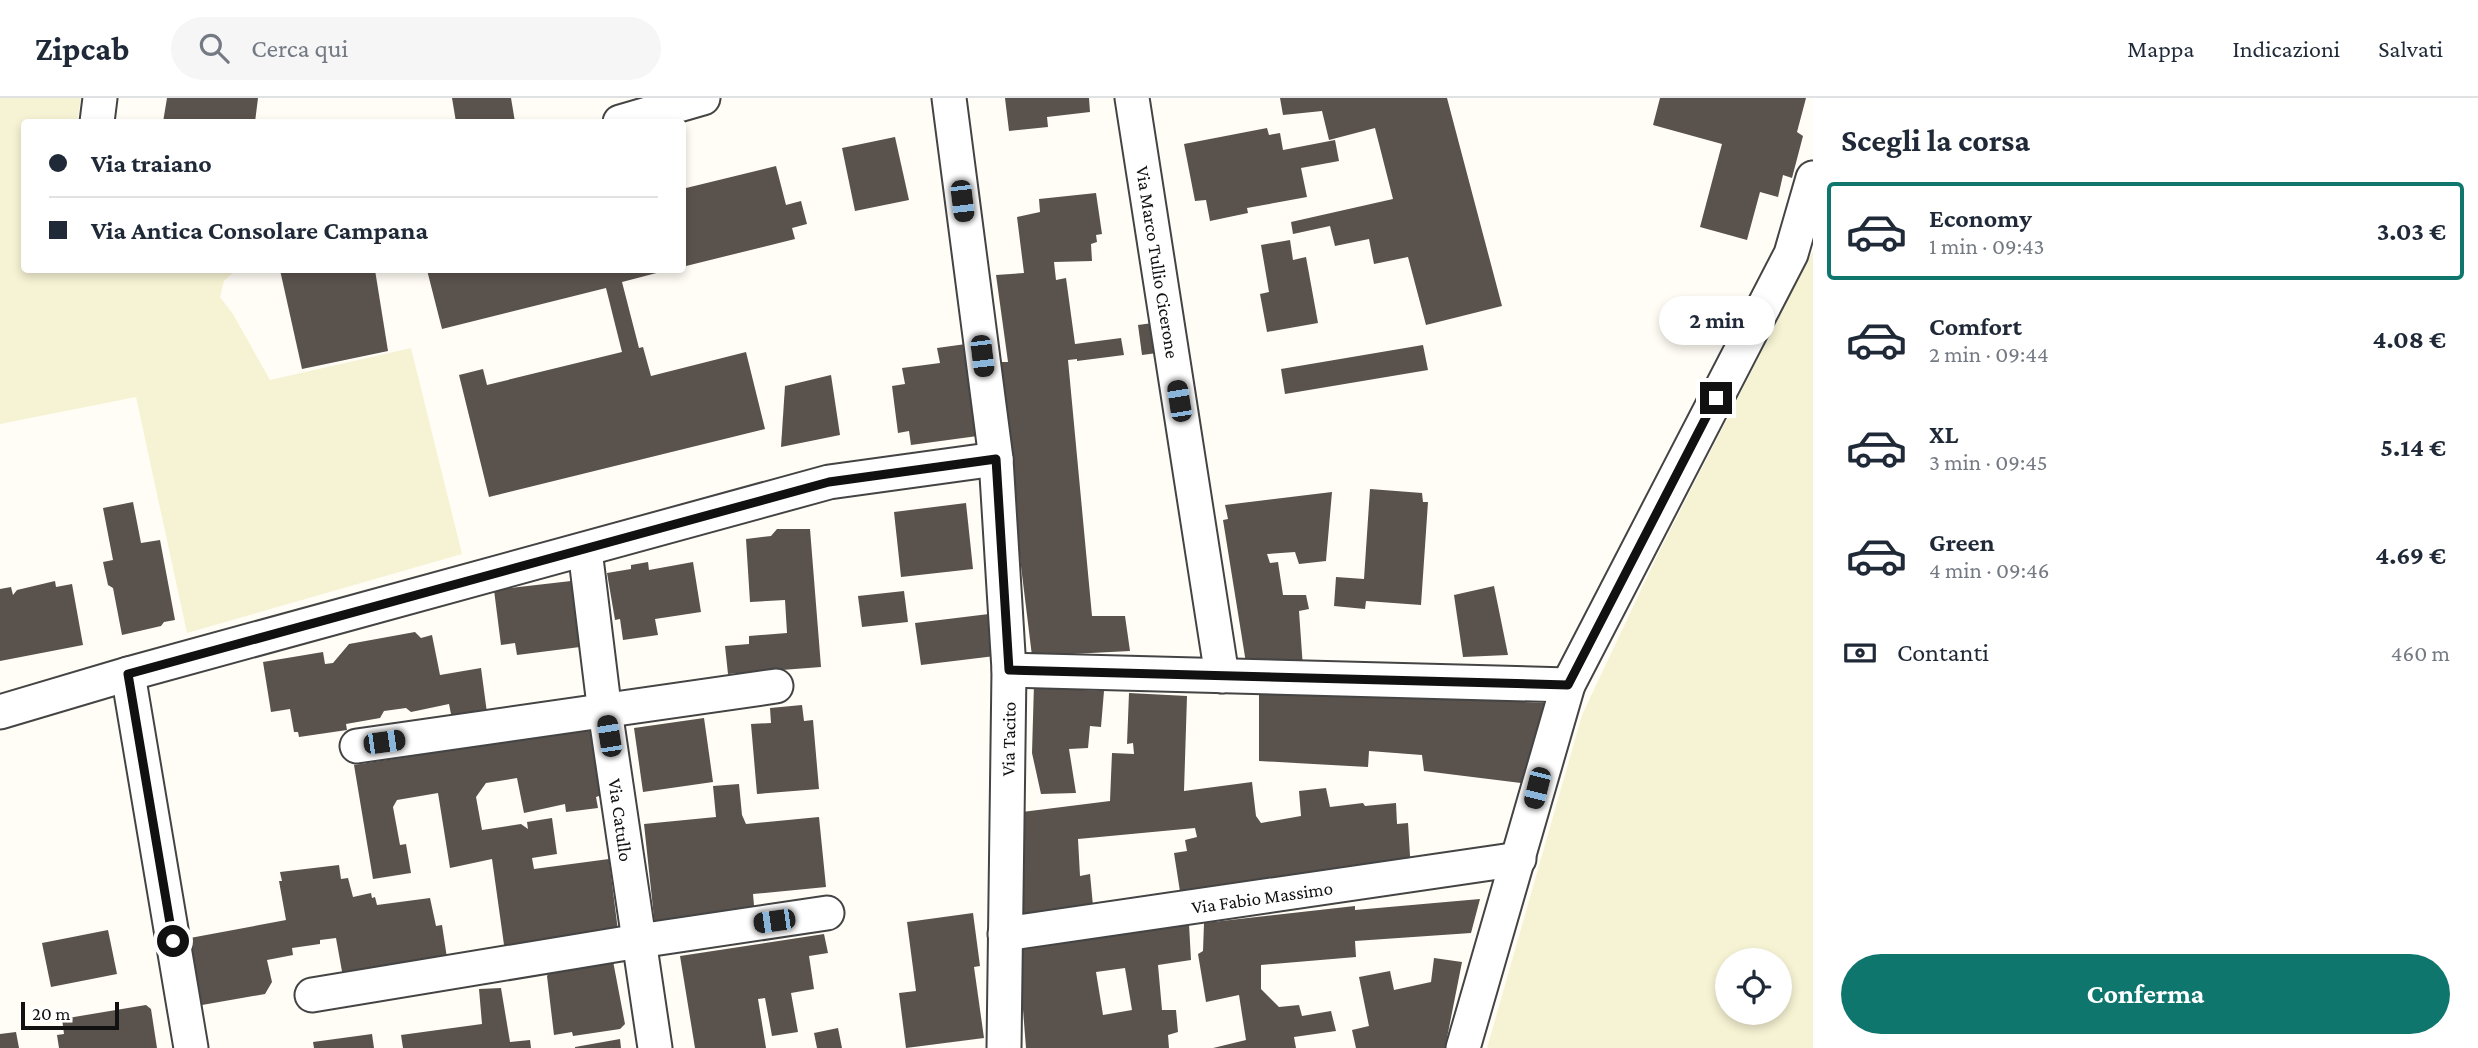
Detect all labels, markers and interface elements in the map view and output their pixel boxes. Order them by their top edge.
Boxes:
search box [171,17,661,80]
icon: search [195,29,233,67]
text: Zipcab [35,30,129,67]
text: Cerca qui [251,34,348,63]
text: Mappa [2127,35,2194,62]
text: Indicazioni [2232,35,2340,62]
text: Salvati [2378,35,2443,62]
text: Scegli la corsa [1841,122,2030,158]
text: Via traiano [91,149,212,178]
street label: Via Marco Tullio Cicerone [1132,164,1183,360]
car [950,179,975,223]
icon: car [1845,200,1908,263]
text: Economy [1929,204,2032,233]
text: Via Antica Consolare Campana [91,216,428,245]
text: 3.03 € [2377,217,2446,246]
text: 1 min · 09:43 [1929,233,2044,259]
callout: 2 min [1658,296,1774,345]
text: 2 min [1689,307,1745,333]
icon: car [1845,308,1908,371]
text: Comfort [1929,312,2022,341]
text: 4.08 € [2372,325,2446,354]
car [970,334,995,378]
text: 2 min · 09:44 [1929,341,2049,367]
car [1166,379,1193,423]
route end [1700,382,1732,414]
icon: car [1845,416,1908,479]
text: XL [1929,420,1958,449]
text: 5.14 € [2380,433,2446,462]
text: 3 min · 09:45 [1929,449,2048,475]
icon: car [1845,524,1908,587]
text: Green [1929,528,1995,557]
text: 4.69 € [2375,541,2446,570]
text: 4 min · 09:46 [1929,557,2049,583]
icon: cash [1841,634,1879,672]
text: Contanti [1897,638,1989,667]
text: 460 m [2391,640,2450,666]
street label: Via Tacito [997,701,1020,777]
car [596,714,623,758]
car [362,729,407,755]
car [1522,765,1553,811]
street label: Via Catullo [604,777,637,863]
street label: Via Fabio Massimo [1190,877,1334,918]
car [752,908,797,934]
route start [157,925,189,957]
map controls [1715,948,1792,1025]
button: locate [1715,948,1792,1025]
button: Conferma [1841,954,2450,1034]
scale bar [21,999,119,1031]
text: 20 m [32,1003,71,1024]

